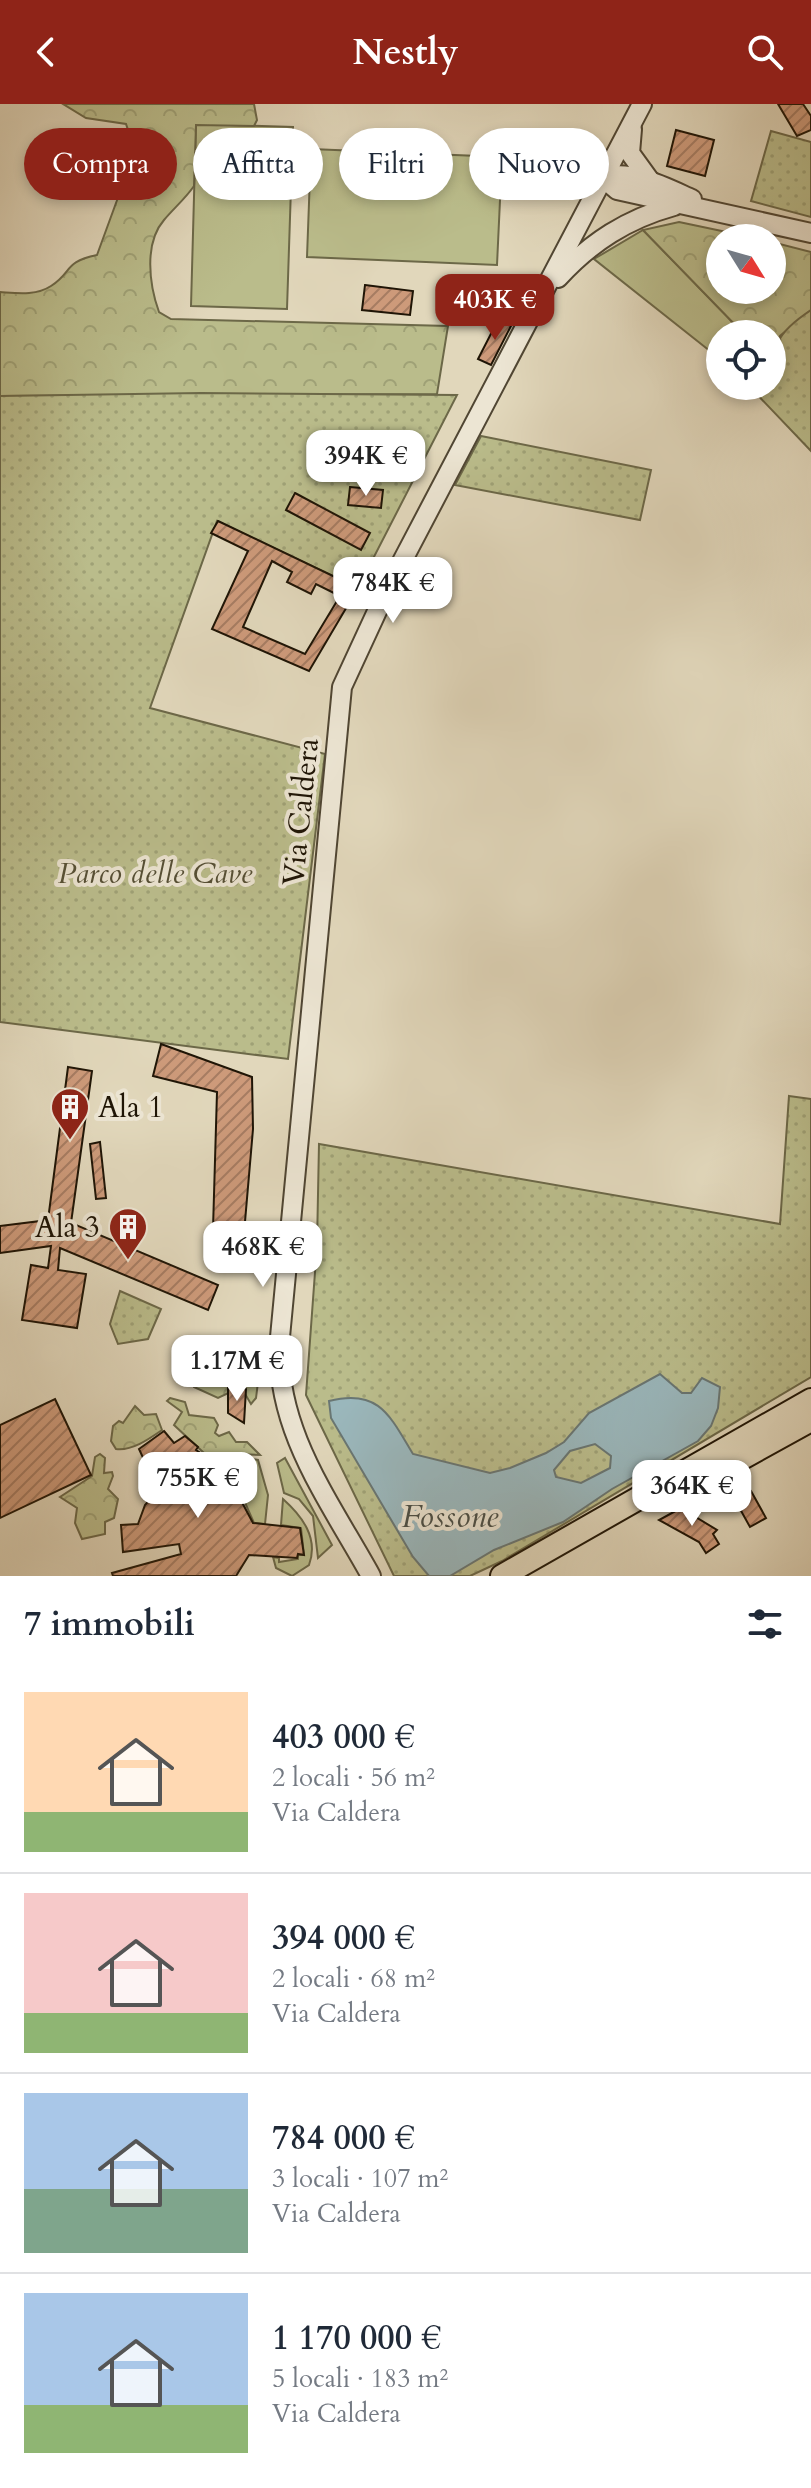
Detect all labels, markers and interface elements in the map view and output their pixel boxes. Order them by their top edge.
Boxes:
text: Nestly [352,28,459,77]
icon: back [24,30,68,74]
icon: search [743,30,787,74]
chip: Compra [24,128,177,200]
chip: Affitta [193,128,323,200]
chip: Filtri [339,128,453,200]
chip: Nuovo [469,128,609,200]
north arrow [706,224,786,304]
map controls [706,224,786,400]
pin: 403K € [430,274,560,342]
text: 403K € [453,282,537,317]
button: locate [706,320,786,400]
pin: 394K € [301,430,431,498]
text: 394K € [324,438,408,473]
pin: 784K € [328,557,458,625]
text: 784K € [351,565,435,600]
street label: Via Caldera [273,736,329,888]
park label: Parco delle Cave [58,853,253,894]
building icon: Ala 1 [49,1086,91,1141]
place label: Ala 1 [98,1087,163,1128]
building icon: Ala 3 [107,1206,149,1261]
place label: Ala 3 [35,1207,100,1248]
pin: 468K € [198,1221,328,1289]
text: 468K € [221,1229,305,1264]
pin: 1.17M € [163,1335,311,1403]
text: 1.17M € [189,1343,285,1378]
pin: 755K € [133,1452,263,1520]
text: 755K € [156,1460,240,1495]
pin: 364K € [627,1460,757,1528]
text: 364K € [650,1468,734,1503]
water label: Fossone [402,1495,499,1539]
text: 7 immobili [24,1601,195,1647]
icon: filters [743,1602,787,1646]
text: 403 000 € [272,1714,415,1760]
icon: home [88,1724,184,1820]
text: 2 locali · 56 m² [272,1760,435,1795]
text: Via Caldera [272,1795,401,1830]
text: 394 000 € [272,1915,415,1961]
icon: home [88,1925,184,2021]
text: 2 locali · 68 m² [272,1961,435,1996]
text: Via Caldera [272,1996,401,2031]
text: 784 000 € [272,2115,415,2161]
icon: home [88,2125,184,2221]
text: 3 locali · 107 m² [272,2161,448,2196]
text: Via Caldera [272,2196,401,2231]
text: 1 170 000 € [272,2315,442,2361]
icon: home [88,2325,184,2421]
text: 5 locali · 183 m² [272,2361,448,2396]
text: Via Caldera [272,2396,401,2431]

